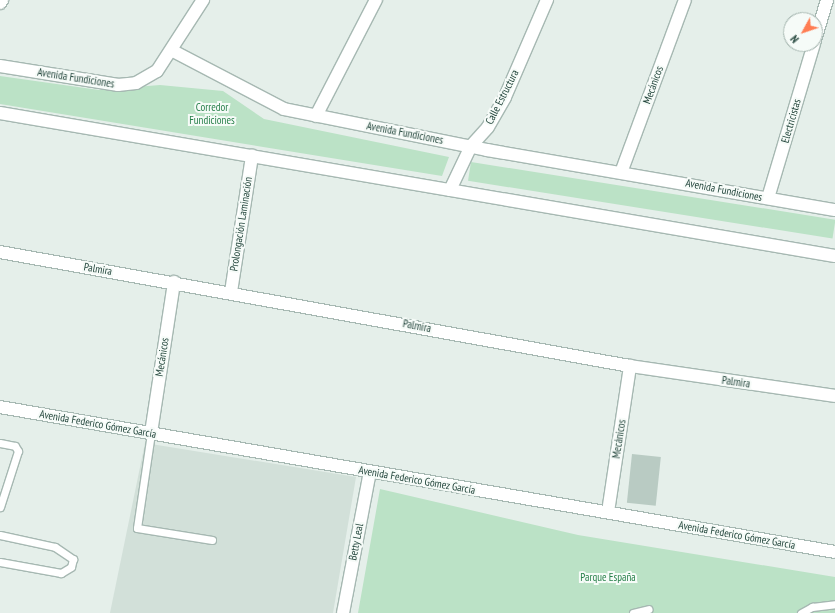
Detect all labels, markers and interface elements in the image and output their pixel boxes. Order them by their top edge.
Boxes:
north arrow [783,12,823,52]
text: N [787,32,802,46]
street label: Mecánicos [640,64,666,106]
street label: Avenida Fundiciones [37,65,115,91]
street label: Calle Estructura [483,67,521,127]
street label: Electricistas [778,97,804,145]
park label: Corredor Fundiciones [189,101,235,127]
street label: Avenida Fundiciones [366,119,444,147]
street label: Prolongación Laminación [227,176,255,272]
street label: Avenida Fundiciones [685,176,763,204]
street label: Palmira [83,260,113,278]
street label: Palmira [402,317,432,335]
street label: Mecánicos [152,337,172,377]
street label: Palmira [721,373,751,391]
street label: Avenida Federico Gómez García [38,407,158,441]
street label: Mecánicos [609,419,629,459]
street label: Avenida Federico Gómez García [357,463,477,497]
street label: Avenida Federico Gómez García [677,518,797,552]
street label: Betty Leal [346,522,366,562]
park label: Parque España [580,570,636,584]

